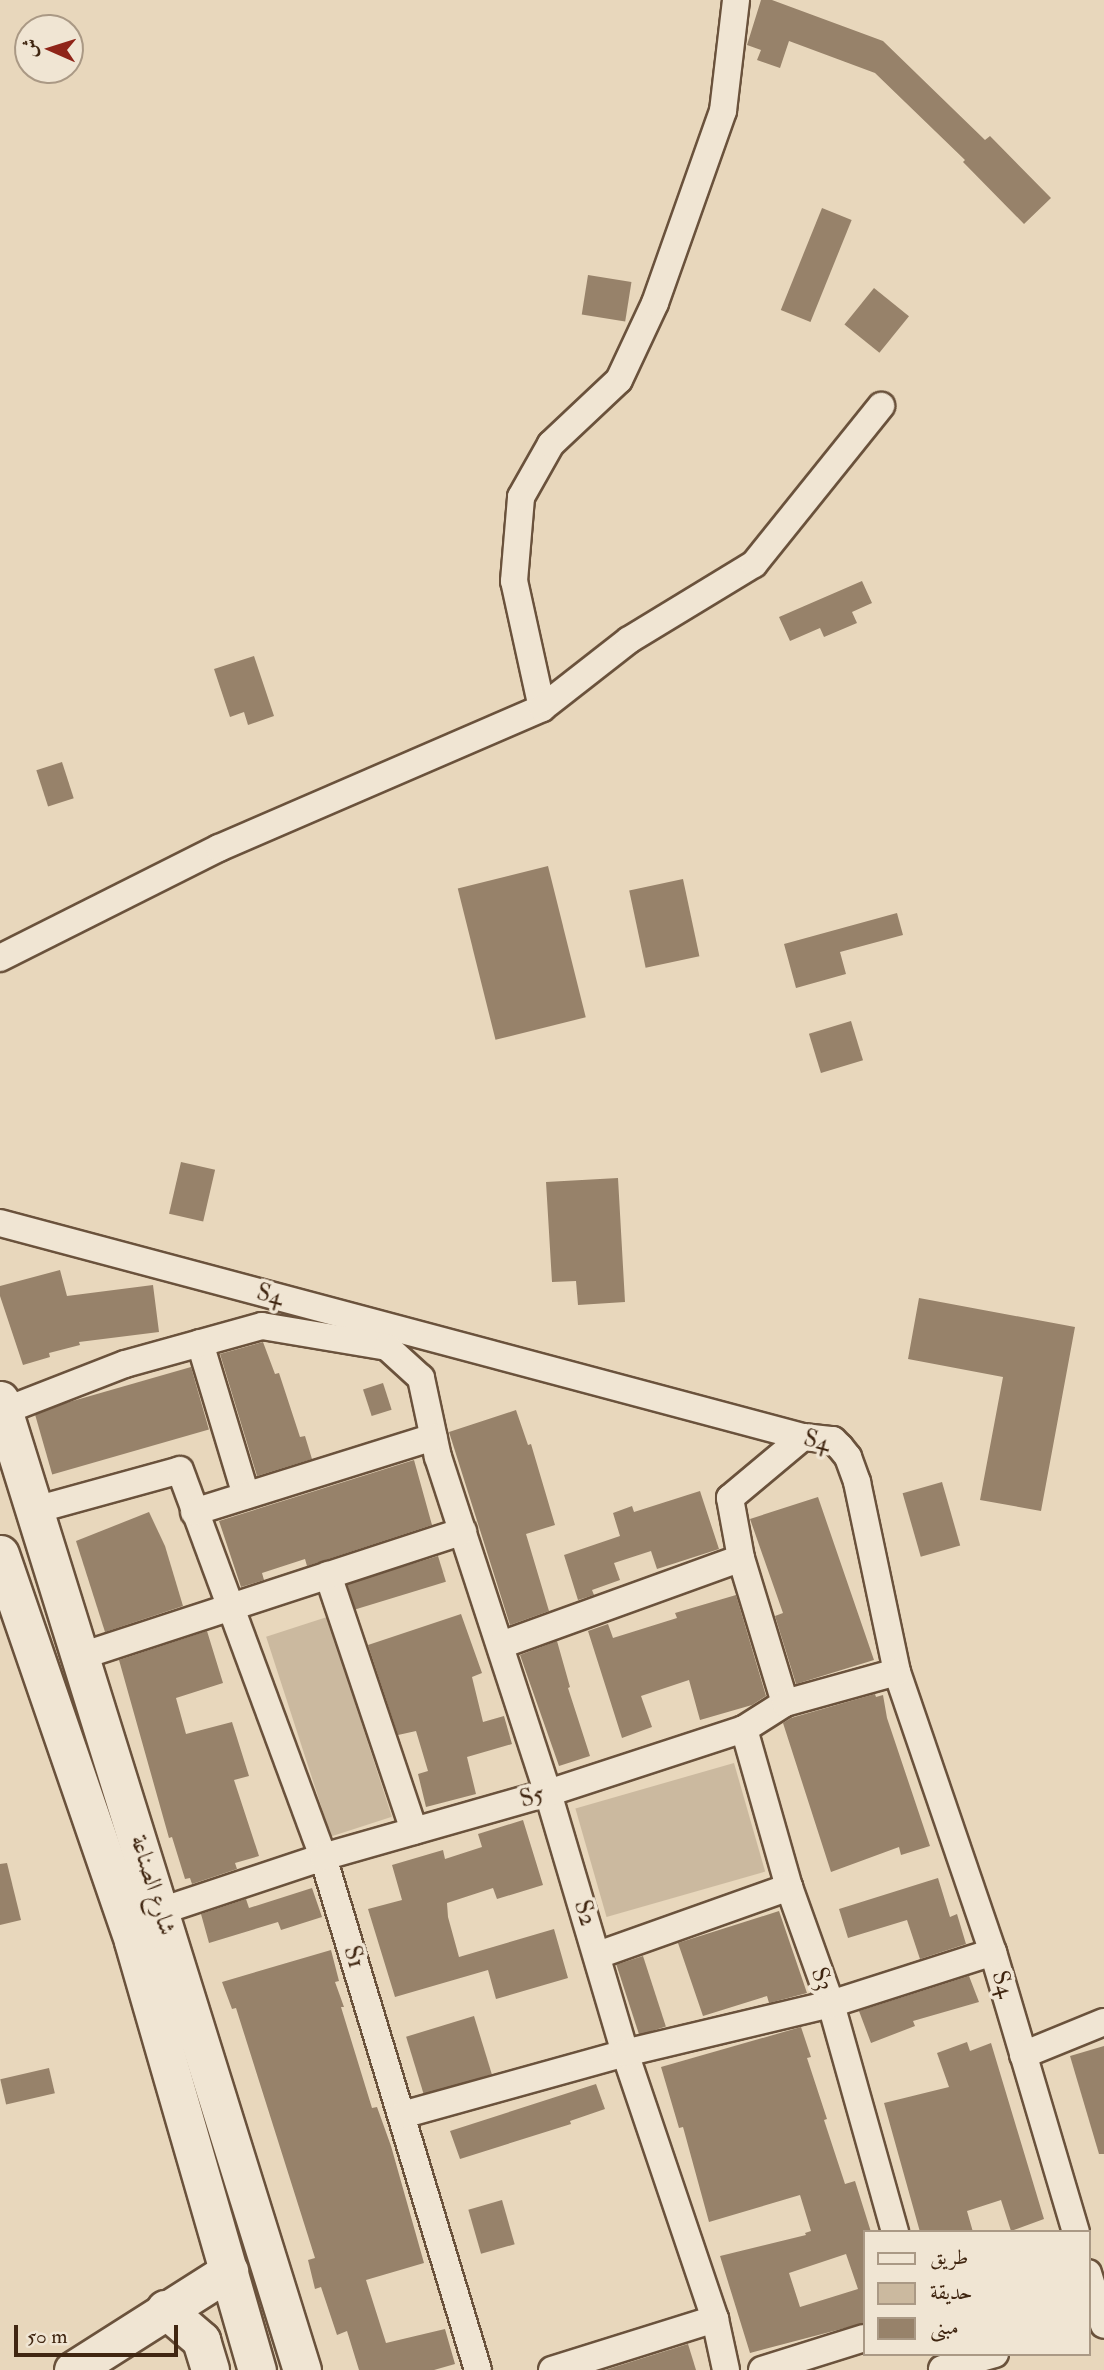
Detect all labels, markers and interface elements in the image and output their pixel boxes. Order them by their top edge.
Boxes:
north arrow [14,14,84,84]
text: ش [18,38,43,58]
street label: S4 [254,1278,286,1312]
street label: S4 [801,1424,833,1458]
street label: S5 [517,1780,547,1814]
street label: شارع الصناعة [124,1831,182,1939]
street label: S2 [567,1897,603,1929]
street label: S1 [337,1942,371,1972]
street label: S3 [805,1963,839,1995]
street label: S4 [985,1967,1021,2001]
legend [862,2230,1090,2356]
text: طريق [930,2244,968,2271]
text: حديقة [930,2279,973,2306]
scale bar [18,2310,182,2354]
text: مبنى [930,2314,959,2341]
text: 50 m [27,2323,68,2350]

